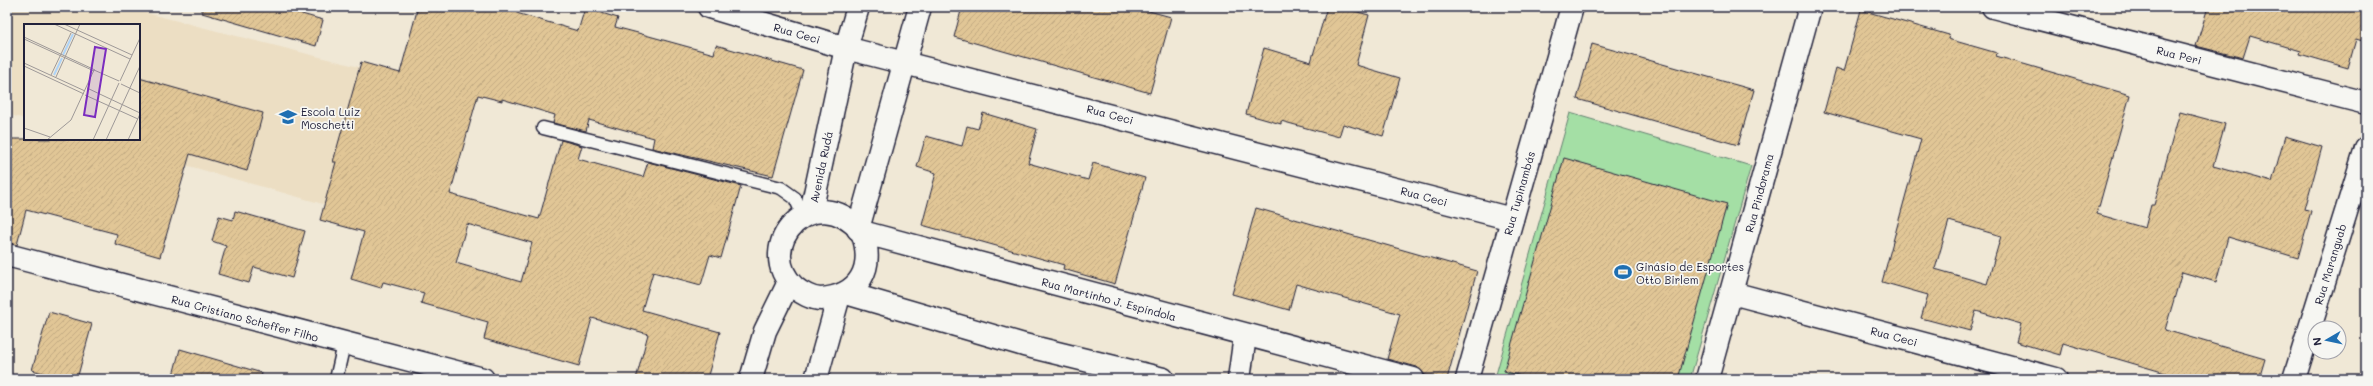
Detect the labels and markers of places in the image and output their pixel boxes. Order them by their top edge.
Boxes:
place label: Escola Luiz Moschetti [301,104,360,132]
school or university icon: Escola Luiz Moschetti [278,107,298,127]
place label: Ginásio de Esportes Otto Birlem [1636,259,1744,287]
sports icon: Ginásio de Esportes Otto Birlem [1613,262,1633,282]

